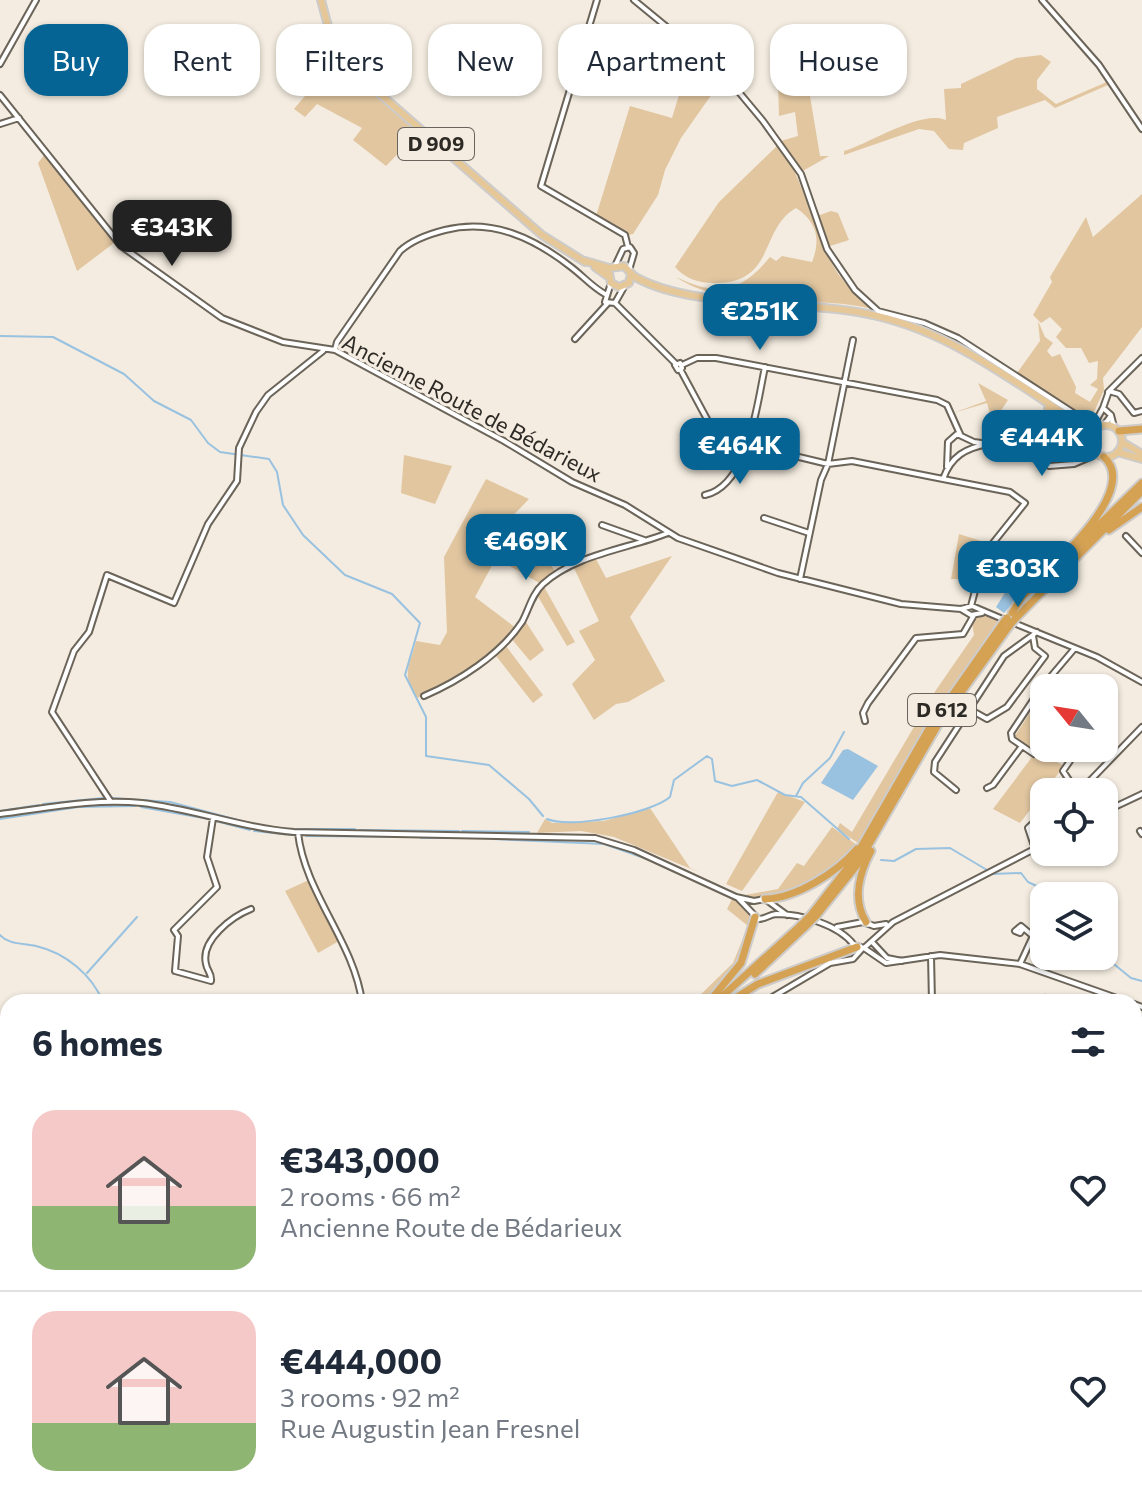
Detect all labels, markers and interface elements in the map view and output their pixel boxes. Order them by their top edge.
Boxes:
chip: Buy [24,24,128,96]
chip: Rent [144,24,260,96]
chip: Filters [276,24,412,96]
chip: New [428,24,542,96]
chip: Apartment [558,24,754,96]
chip: House [770,24,907,96]
road number: D 909 [398,128,474,160]
pin: €343K [116,200,228,268]
text: €343K [131,210,213,241]
pin: €251K [704,284,816,352]
text: €251K [721,294,799,325]
street label: Ancienne Route de Bédarieux [338,328,607,488]
pin: €444K [986,410,1098,478]
pin: €464K [684,418,796,486]
text: €444K [1000,420,1084,451]
text: €464K [698,428,782,459]
pin: €469K [470,514,582,582]
text: €469K [484,524,568,555]
pin: €303K [962,541,1074,609]
text: €303K [976,551,1060,582]
north arrow [1030,674,1118,762]
map controls [1030,674,1118,970]
road number: D 612 [908,694,976,726]
button: locate [1030,778,1118,866]
button: layers [1030,882,1118,970]
icon: filters [1066,1020,1110,1064]
text: 6 homes [32,1021,163,1063]
text: €343,000 [280,1138,440,1180]
icon: home [96,1142,192,1238]
icon: heart [1066,1168,1110,1212]
text: 2 rooms · 66 m² [280,1180,461,1211]
text: Ancienne Route de Bédarieux [280,1211,622,1242]
text: €444,000 [280,1339,442,1381]
icon: home [96,1343,192,1439]
icon: heart [1066,1369,1110,1413]
text: 3 rooms · 92 m² [280,1381,460,1412]
text: Rue Augustin Jean Fresnel [280,1412,580,1443]

